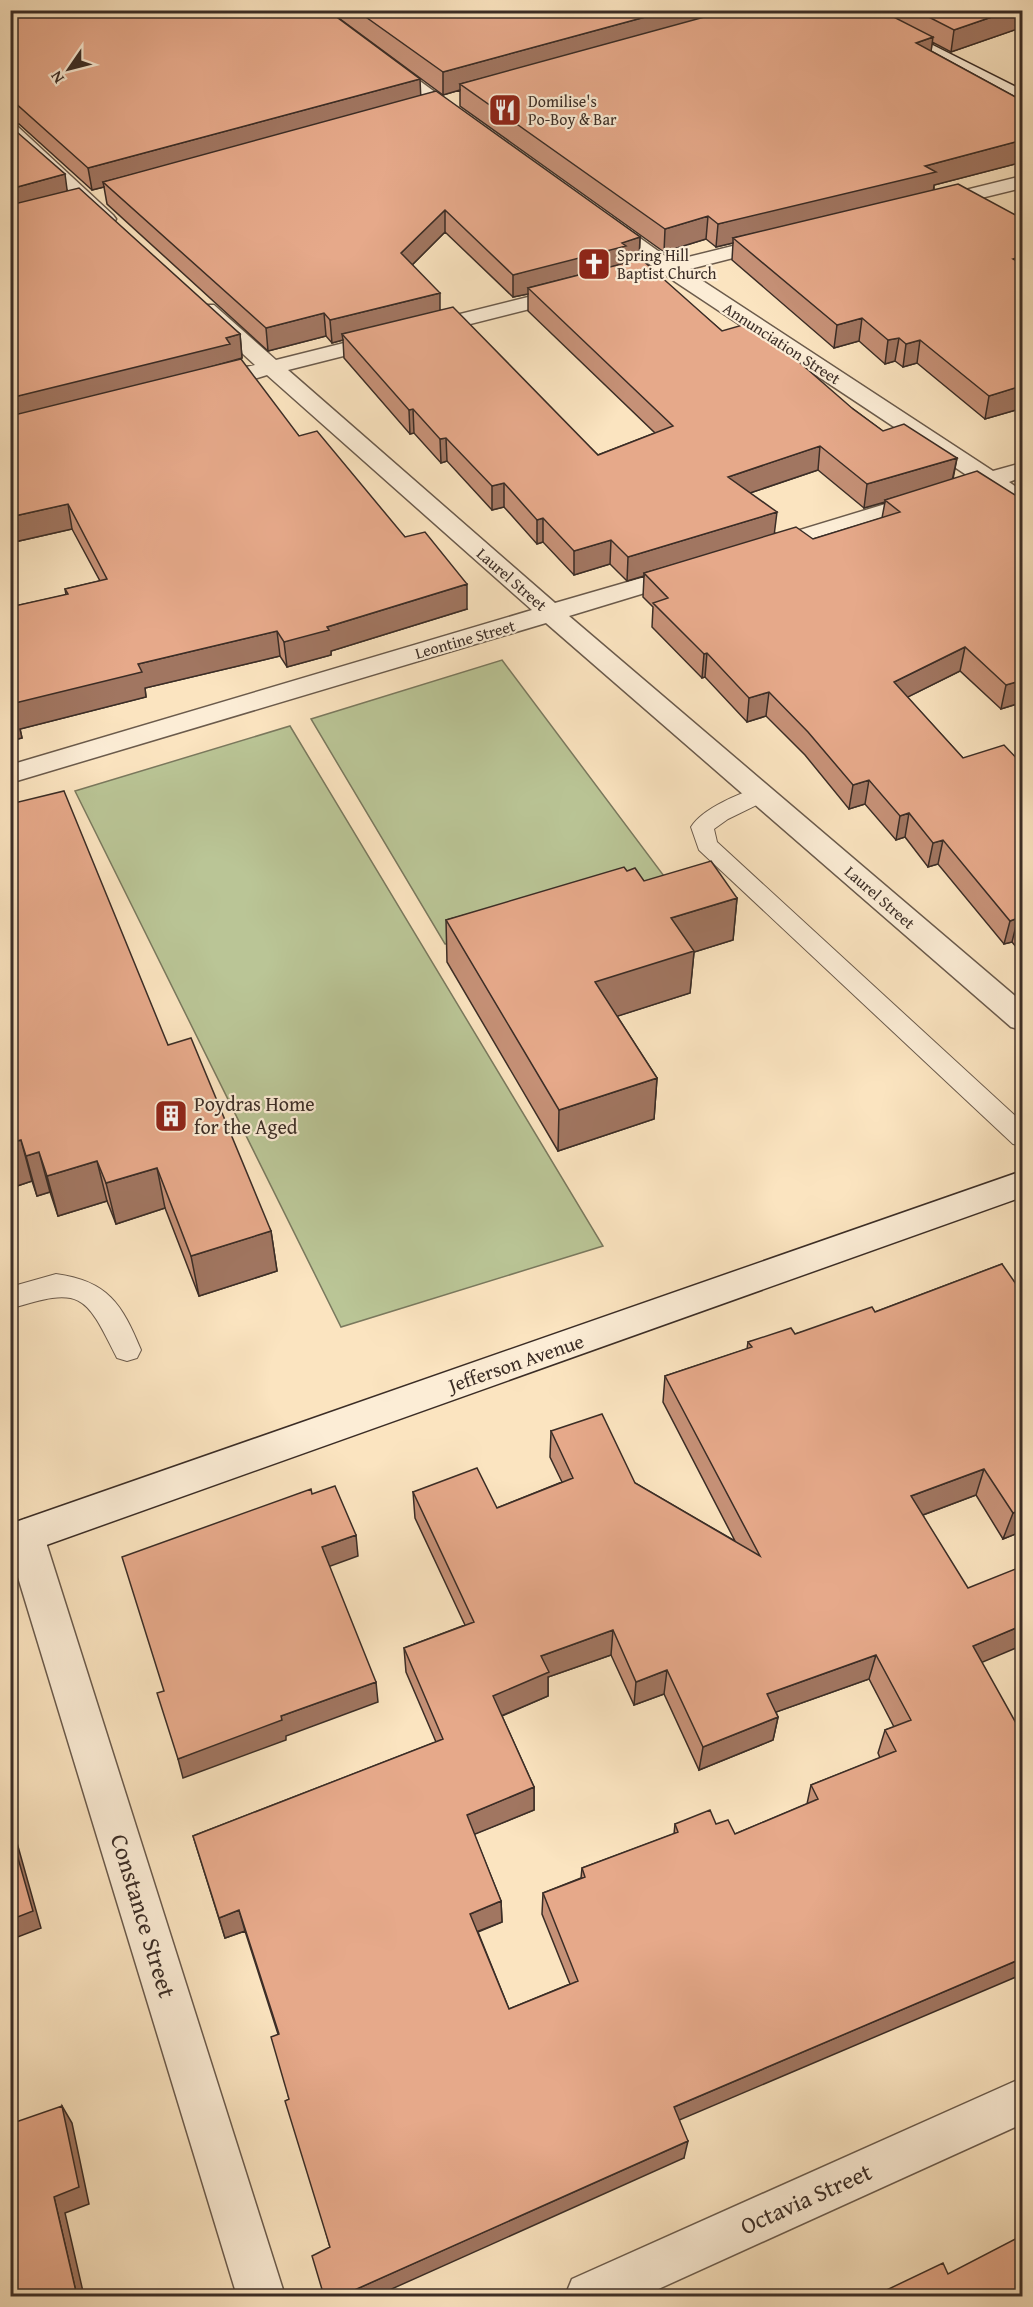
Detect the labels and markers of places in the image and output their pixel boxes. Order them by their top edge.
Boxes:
place label: Domilise's Po-Boy & Bar [528,89,617,131]
restaurant icon: Domilise's Po-Boy & Bar [487,92,523,128]
place label: Spring Hill Baptist Church [617,243,716,285]
church icon: Spring Hill Baptist Church [576,246,612,282]
place label: Poydras Home for the Aged [194,1089,315,1141]
building icon: Poydras Home for the Aged [153,1098,189,1134]

